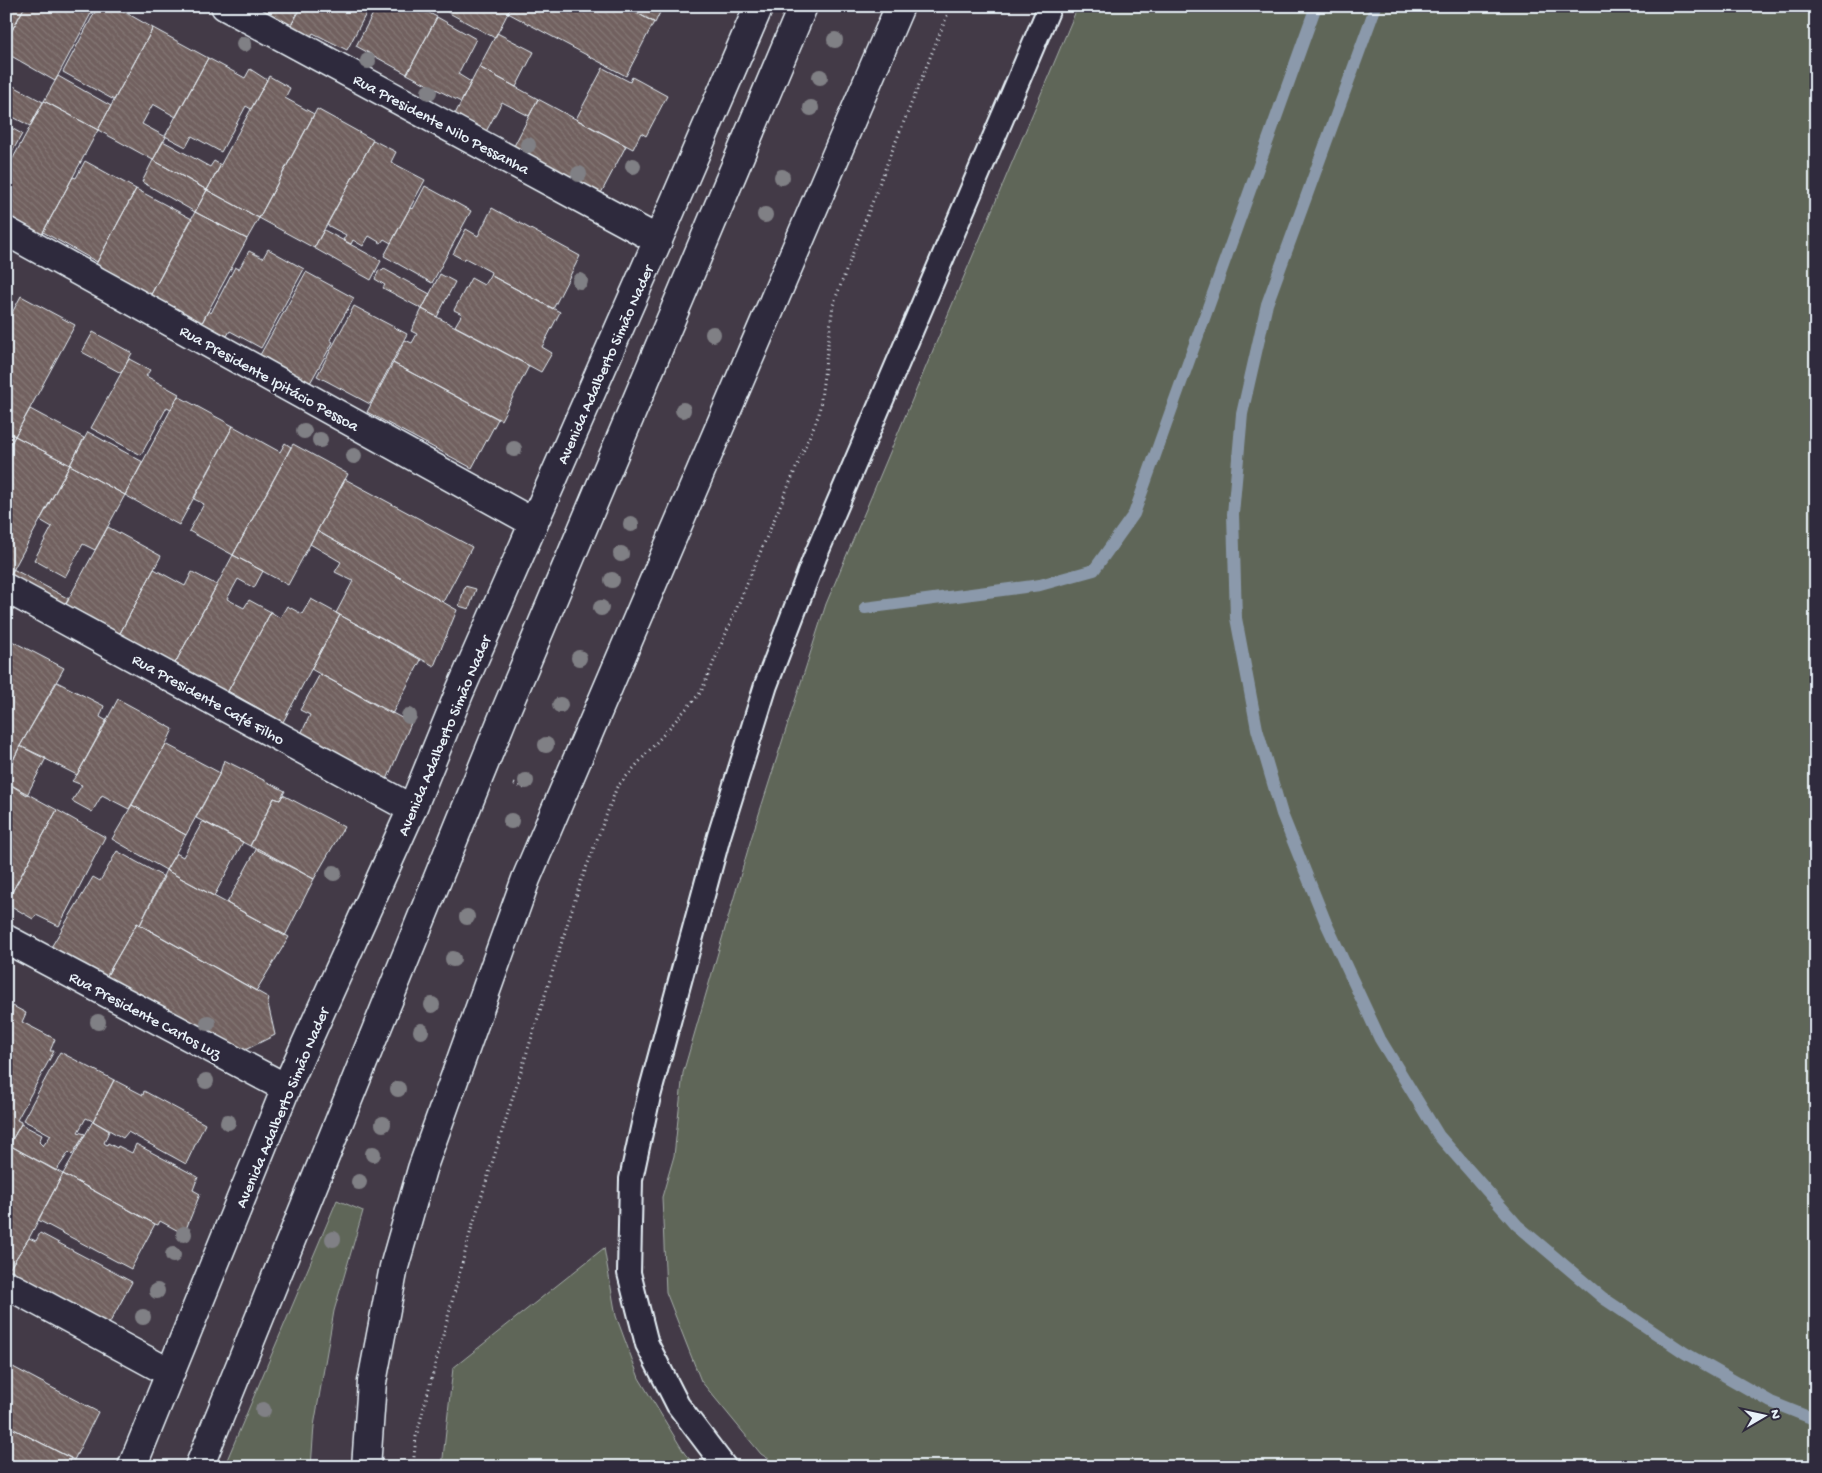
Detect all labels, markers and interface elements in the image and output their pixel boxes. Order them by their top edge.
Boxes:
street label: Rua Presidente Nilo Pessanha [349,71,533,181]
street label: Avenida Adalberto Simão Nader [555,262,660,468]
street label: Rua Presidente Ipitácio Pessoa [175,323,362,438]
street label: Avenida Adalberto Simão Nader [395,632,498,839]
street label: Rua Presidente Café Filho [128,651,287,751]
street label: Rua Presidente Carlos Luz [65,969,225,1066]
street label: Avenida Adalberto Simão Nader [233,1004,336,1211]
north arrow [1740,1390,1790,1440]
text: N [1765,1409,1783,1420]

